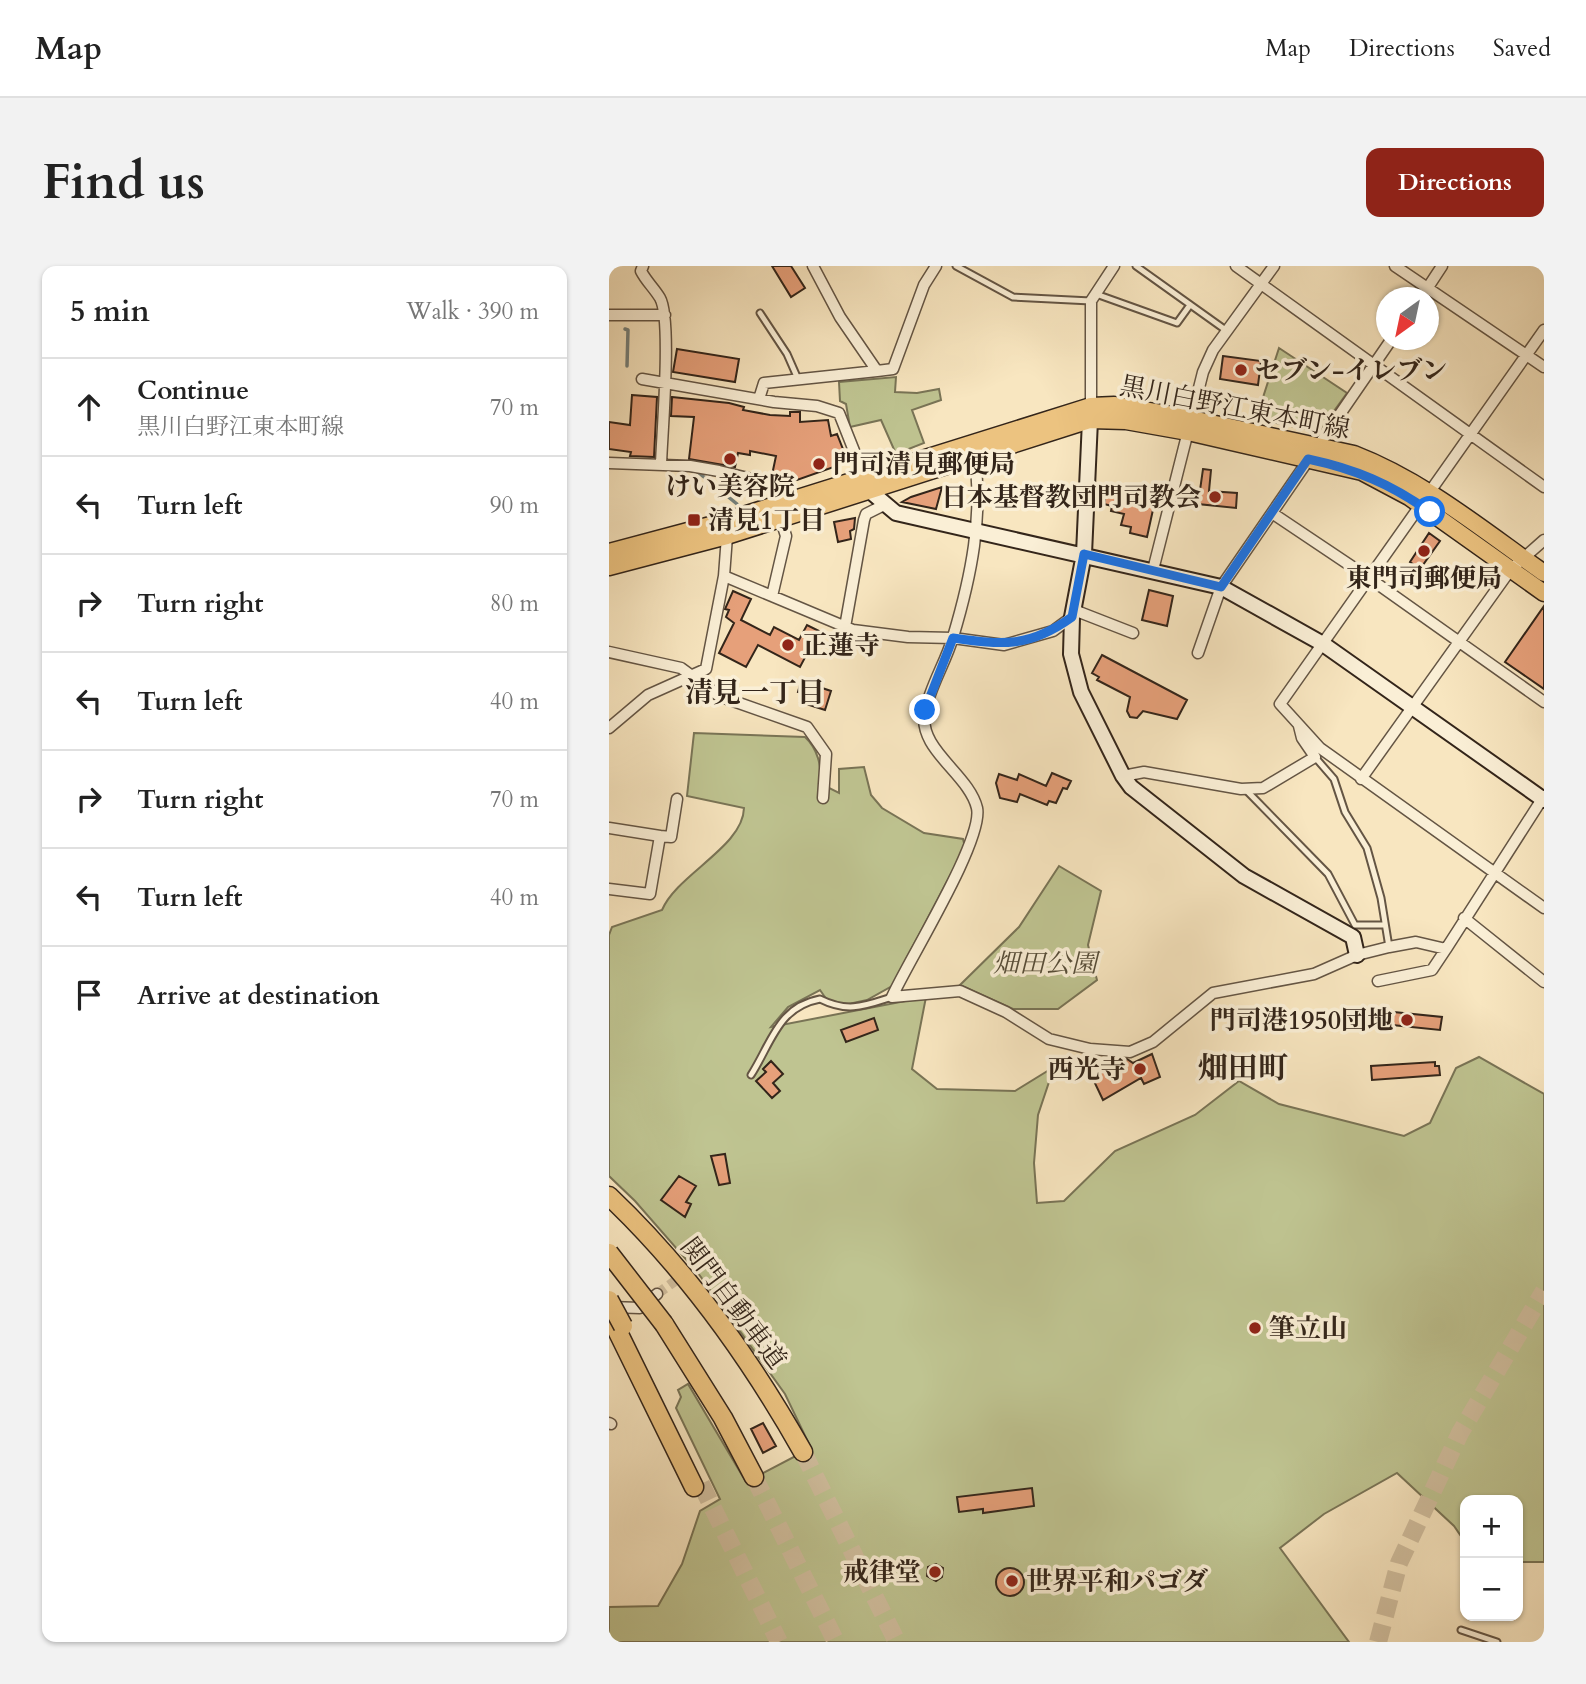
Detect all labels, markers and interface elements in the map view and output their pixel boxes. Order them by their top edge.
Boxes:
text: Map [35,26,102,71]
text: Map [1265,32,1311,65]
text: Directions [1349,32,1455,65]
text: Saved [1493,32,1551,65]
button: Directions [1366,148,1544,217]
text: Find us [42,149,205,216]
north arrow [1376,287,1439,350]
text: 5 min [70,291,150,332]
text: Walk · 390 m [406,296,539,327]
place label: セブン-イレブン [1255,353,1447,388]
marker: セブン-イレブン [1233,362,1249,378]
street label: 黒川白野江東本町線 [1117,368,1353,447]
text: Continue [137,373,249,408]
icon: ahead [70,388,108,426]
text: 70 m [490,392,539,423]
text: 黒川白野江東本町線 [137,411,344,442]
place label: 門司清見郵便局 [833,447,1015,482]
marker: けい美容院 [722,451,738,467]
marker: 門司清見郵便局 [811,456,827,472]
place label: けい美容院 [665,469,795,504]
place label: 日本基督教団門司教会 [941,480,1201,515]
icon: left [70,486,108,524]
text: Turn left [137,488,242,523]
marker: 日本基督教団門司教会 [1207,489,1223,505]
text: 90 m [490,490,539,521]
route start [1414,496,1445,527]
place label: 清見1丁目 [708,503,825,538]
marker: 清見1丁目 [686,512,702,528]
marker: 東門司郵便局 [1416,543,1432,559]
place label: 東門司郵便局 [1346,561,1502,596]
icon: right [70,584,108,622]
text: Turn right [137,586,264,621]
text: 80 m [490,588,539,619]
place label: 正蓮寺 [802,628,880,663]
marker: 正蓮寺 [780,637,796,653]
district label: 清見一丁目 [685,674,825,712]
icon: left [70,682,108,720]
text: Turn left [137,684,242,719]
text: 40 m [490,686,539,717]
route end [909,694,940,725]
icon: right [70,780,108,818]
text: Turn right [137,782,264,817]
text: 70 m [490,784,539,815]
icon: left [70,878,108,916]
text: Turn left [137,880,242,915]
text: 40 m [490,882,539,913]
park label: 畑田公園 [993,946,1101,981]
icon: arrive [70,976,108,1014]
text: Arrive at destination [137,978,380,1013]
place label: 門司港1950団地 [1210,1003,1393,1038]
marker: 門司港1950団地 [1399,1012,1415,1028]
district label: 畑田町 [1198,1048,1288,1089]
place label: 西光寺 [1048,1052,1126,1087]
marker: 西光寺 [1132,1061,1148,1077]
street label: 関門自動車道 [673,1230,795,1376]
place label: 筆立山 [1269,1311,1347,1346]
marker: 筆立山 [1247,1320,1263,1336]
map controls [1460,1495,1523,1621]
button: + [1460,1495,1523,1558]
place label: 戒律堂 [843,1555,921,1590]
button: − [1460,1558,1523,1621]
marker: 戒律堂 [927,1564,943,1580]
place label: 世界平和パゴダ [1026,1564,1208,1599]
marker: 世界平和パゴダ [1004,1573,1020,1589]

